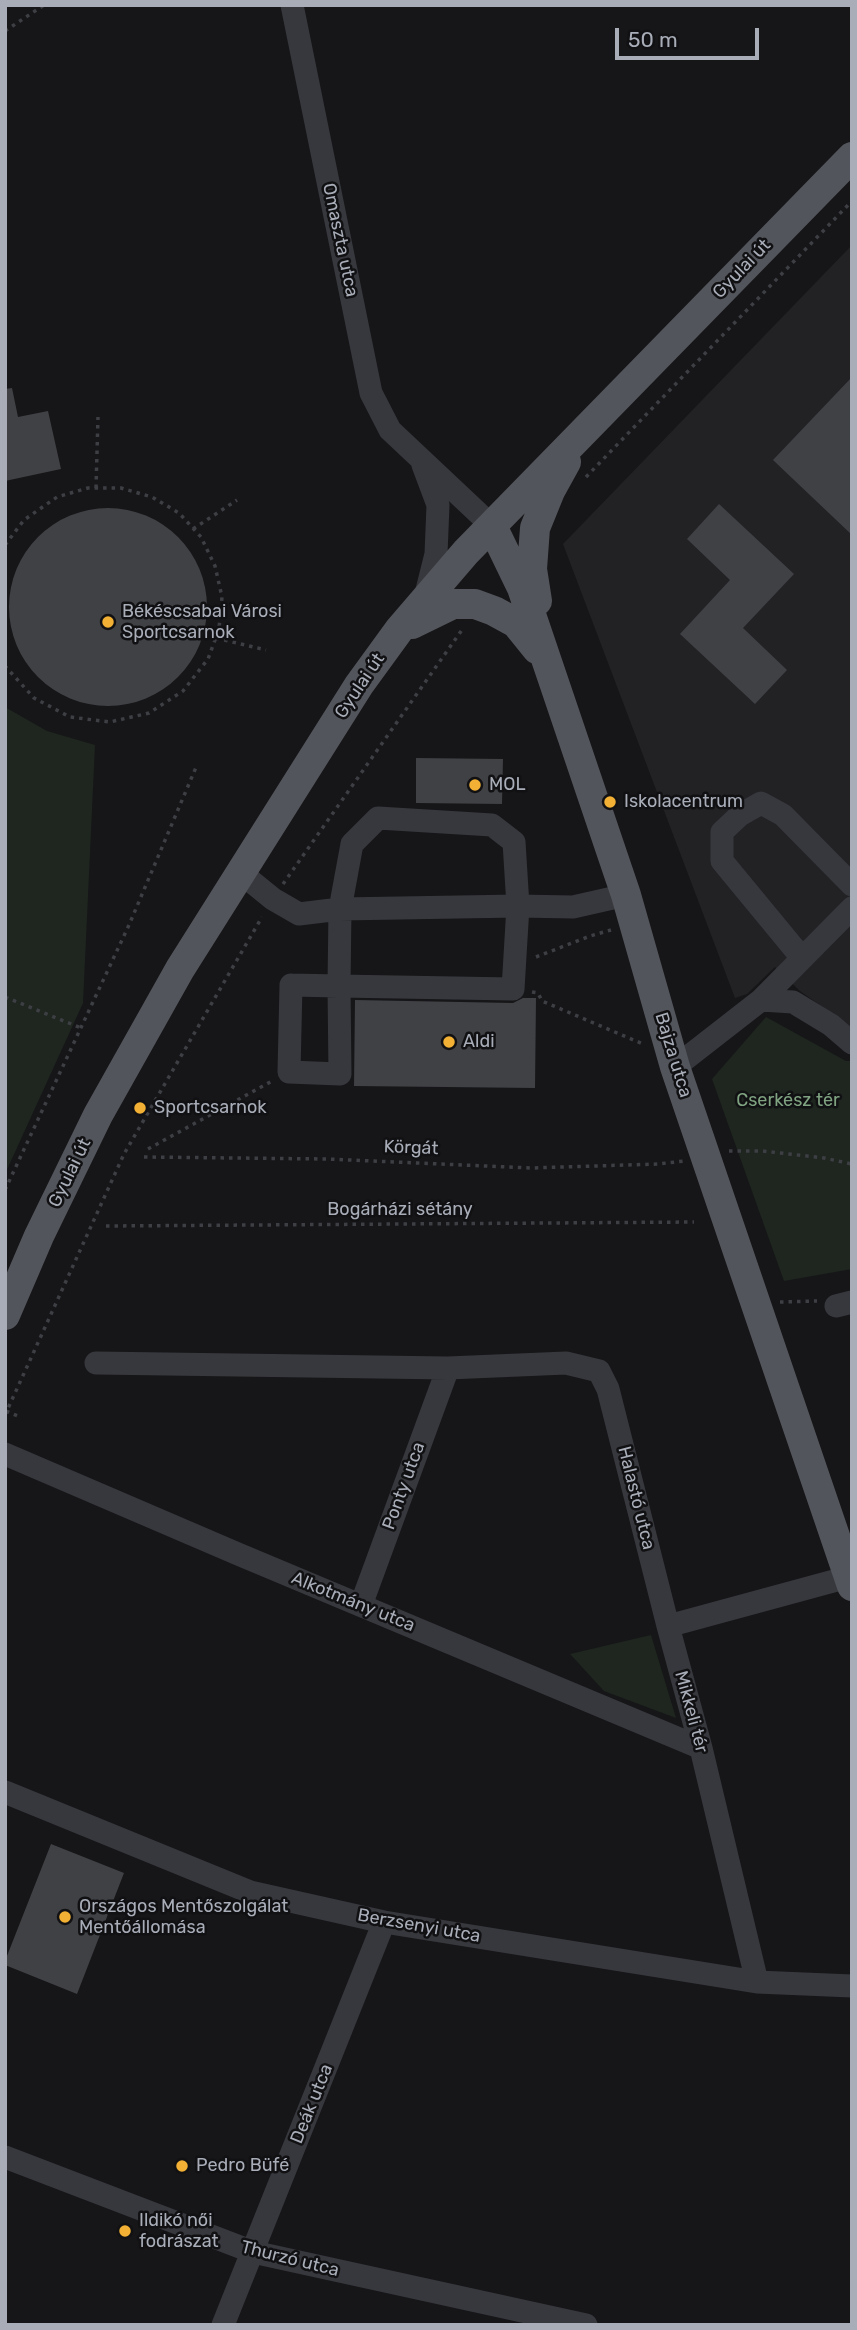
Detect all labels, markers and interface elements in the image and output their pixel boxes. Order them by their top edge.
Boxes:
scale bar [619,14,762,58]
text: 50 m [628,27,678,52]
street label: Omaszta utca [317,181,363,299]
street label: Gyulai út [709,235,775,303]
place label: Békéscsabai Városi Sportcsarnok [122,601,282,644]
marker: Békéscsabai Városi Sportcsarnok [100,614,116,630]
street label: Gyulai út [330,649,390,723]
place label: MOL [489,774,526,796]
marker: MOL [467,777,483,793]
place label: Iskolacentrum [624,791,743,813]
marker: Iskolacentrum [602,794,618,810]
street label: Bajza utca [650,1010,696,1100]
place label: Aldi [463,1031,494,1053]
marker: Aldi [441,1034,457,1050]
park label: Cserkész tér [736,1090,840,1112]
place label: Sportcsarnok [154,1097,267,1119]
marker: Sportcsarnok [132,1100,148,1116]
street label: Gyulai út [44,1135,96,1211]
street label: Körgát [383,1136,439,1160]
street label: Bogárházi sétány [327,1199,473,1221]
street label: Ponty utca [378,1439,430,1533]
street label: Halastó utca [613,1444,659,1552]
street label: Alkotmány utca [288,1567,418,1637]
street label: Mikkeli tér [670,1669,712,1755]
place label: Országos Mentőszolgálat Mentőállomása [79,1896,288,1938]
street label: Berzsenyi utca [356,1905,482,1947]
marker: Országos Mentőszolgálat Mentőállomása [57,1909,73,1925]
street label: Deák utca [286,2061,338,2147]
place label: Pedro Büfé [196,2155,289,2177]
marker: Pedro Büfé [174,2158,190,2174]
place label: Ildikó női fodrászat [139,2210,219,2252]
marker: Ildikó női fodrászat [117,2223,133,2239]
street label: Thurzó utca [239,2236,341,2282]

